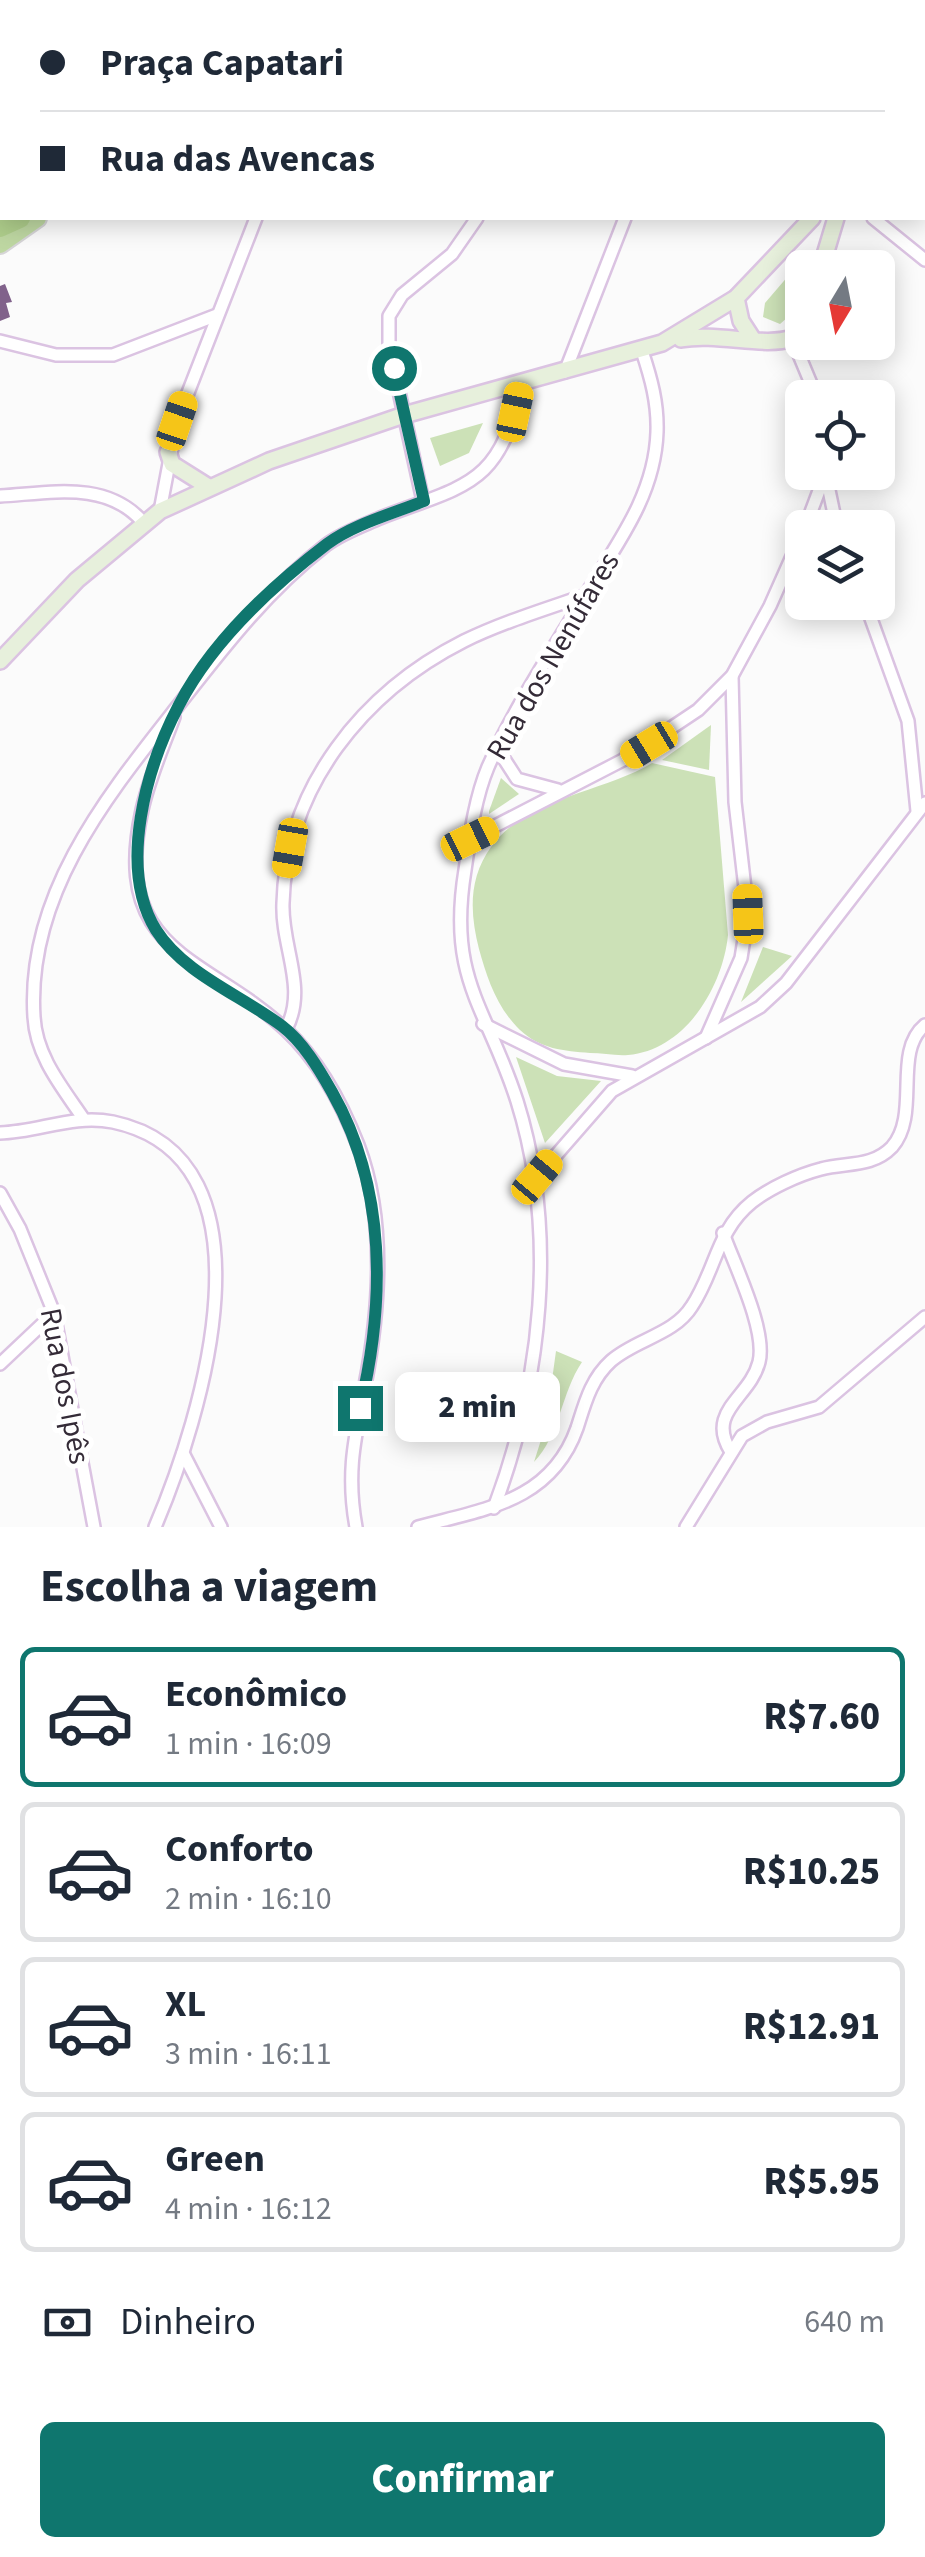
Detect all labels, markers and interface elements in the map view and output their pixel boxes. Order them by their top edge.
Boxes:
text: Praça Capatari [100,36,344,90]
text: Rua das Avencas [100,132,375,186]
north arrow [785,250,895,360]
map controls [785,250,895,620]
route start [372,346,417,391]
car [494,380,536,444]
button: locate [785,380,895,490]
car [153,388,201,454]
button: layers [785,510,895,620]
street label: Rua dos Nenúfares [476,544,630,768]
car [616,717,682,773]
car [436,812,504,866]
car [270,816,310,880]
car [732,883,764,945]
car [506,1144,568,1210]
street label: Rua dos Ipês [29,1304,101,1468]
callout: 2 min [395,1373,560,1443]
text: 2 min [438,1384,517,1430]
route end [338,1386,383,1431]
text: Escolha a viagem [40,1555,378,1619]
text: Econômico [165,1667,347,1721]
icon: car [45,1672,135,1762]
text: R$7.60 [763,1690,880,1744]
text: 1 min · 16:09 [165,1721,332,1767]
text: Conforto [165,1822,314,1876]
icon: car [45,1827,135,1917]
text: R$10.25 [743,1845,880,1899]
text: 2 min · 16:10 [165,1876,332,1922]
text: XL [165,1977,206,2031]
icon: car [45,1982,135,2072]
text: R$12.91 [743,2000,880,2054]
text: 3 min · 16:11 [165,2031,332,2077]
text: Green [165,2132,265,2186]
icon: car [45,2137,135,2227]
text: R$5.95 [763,2155,880,2209]
text: 4 min · 16:12 [165,2186,332,2232]
icon: cash [40,2295,95,2350]
text: Dinheiro [120,2295,256,2349]
text: 640 m [804,2299,885,2345]
button: Confirmar [40,2422,885,2537]

